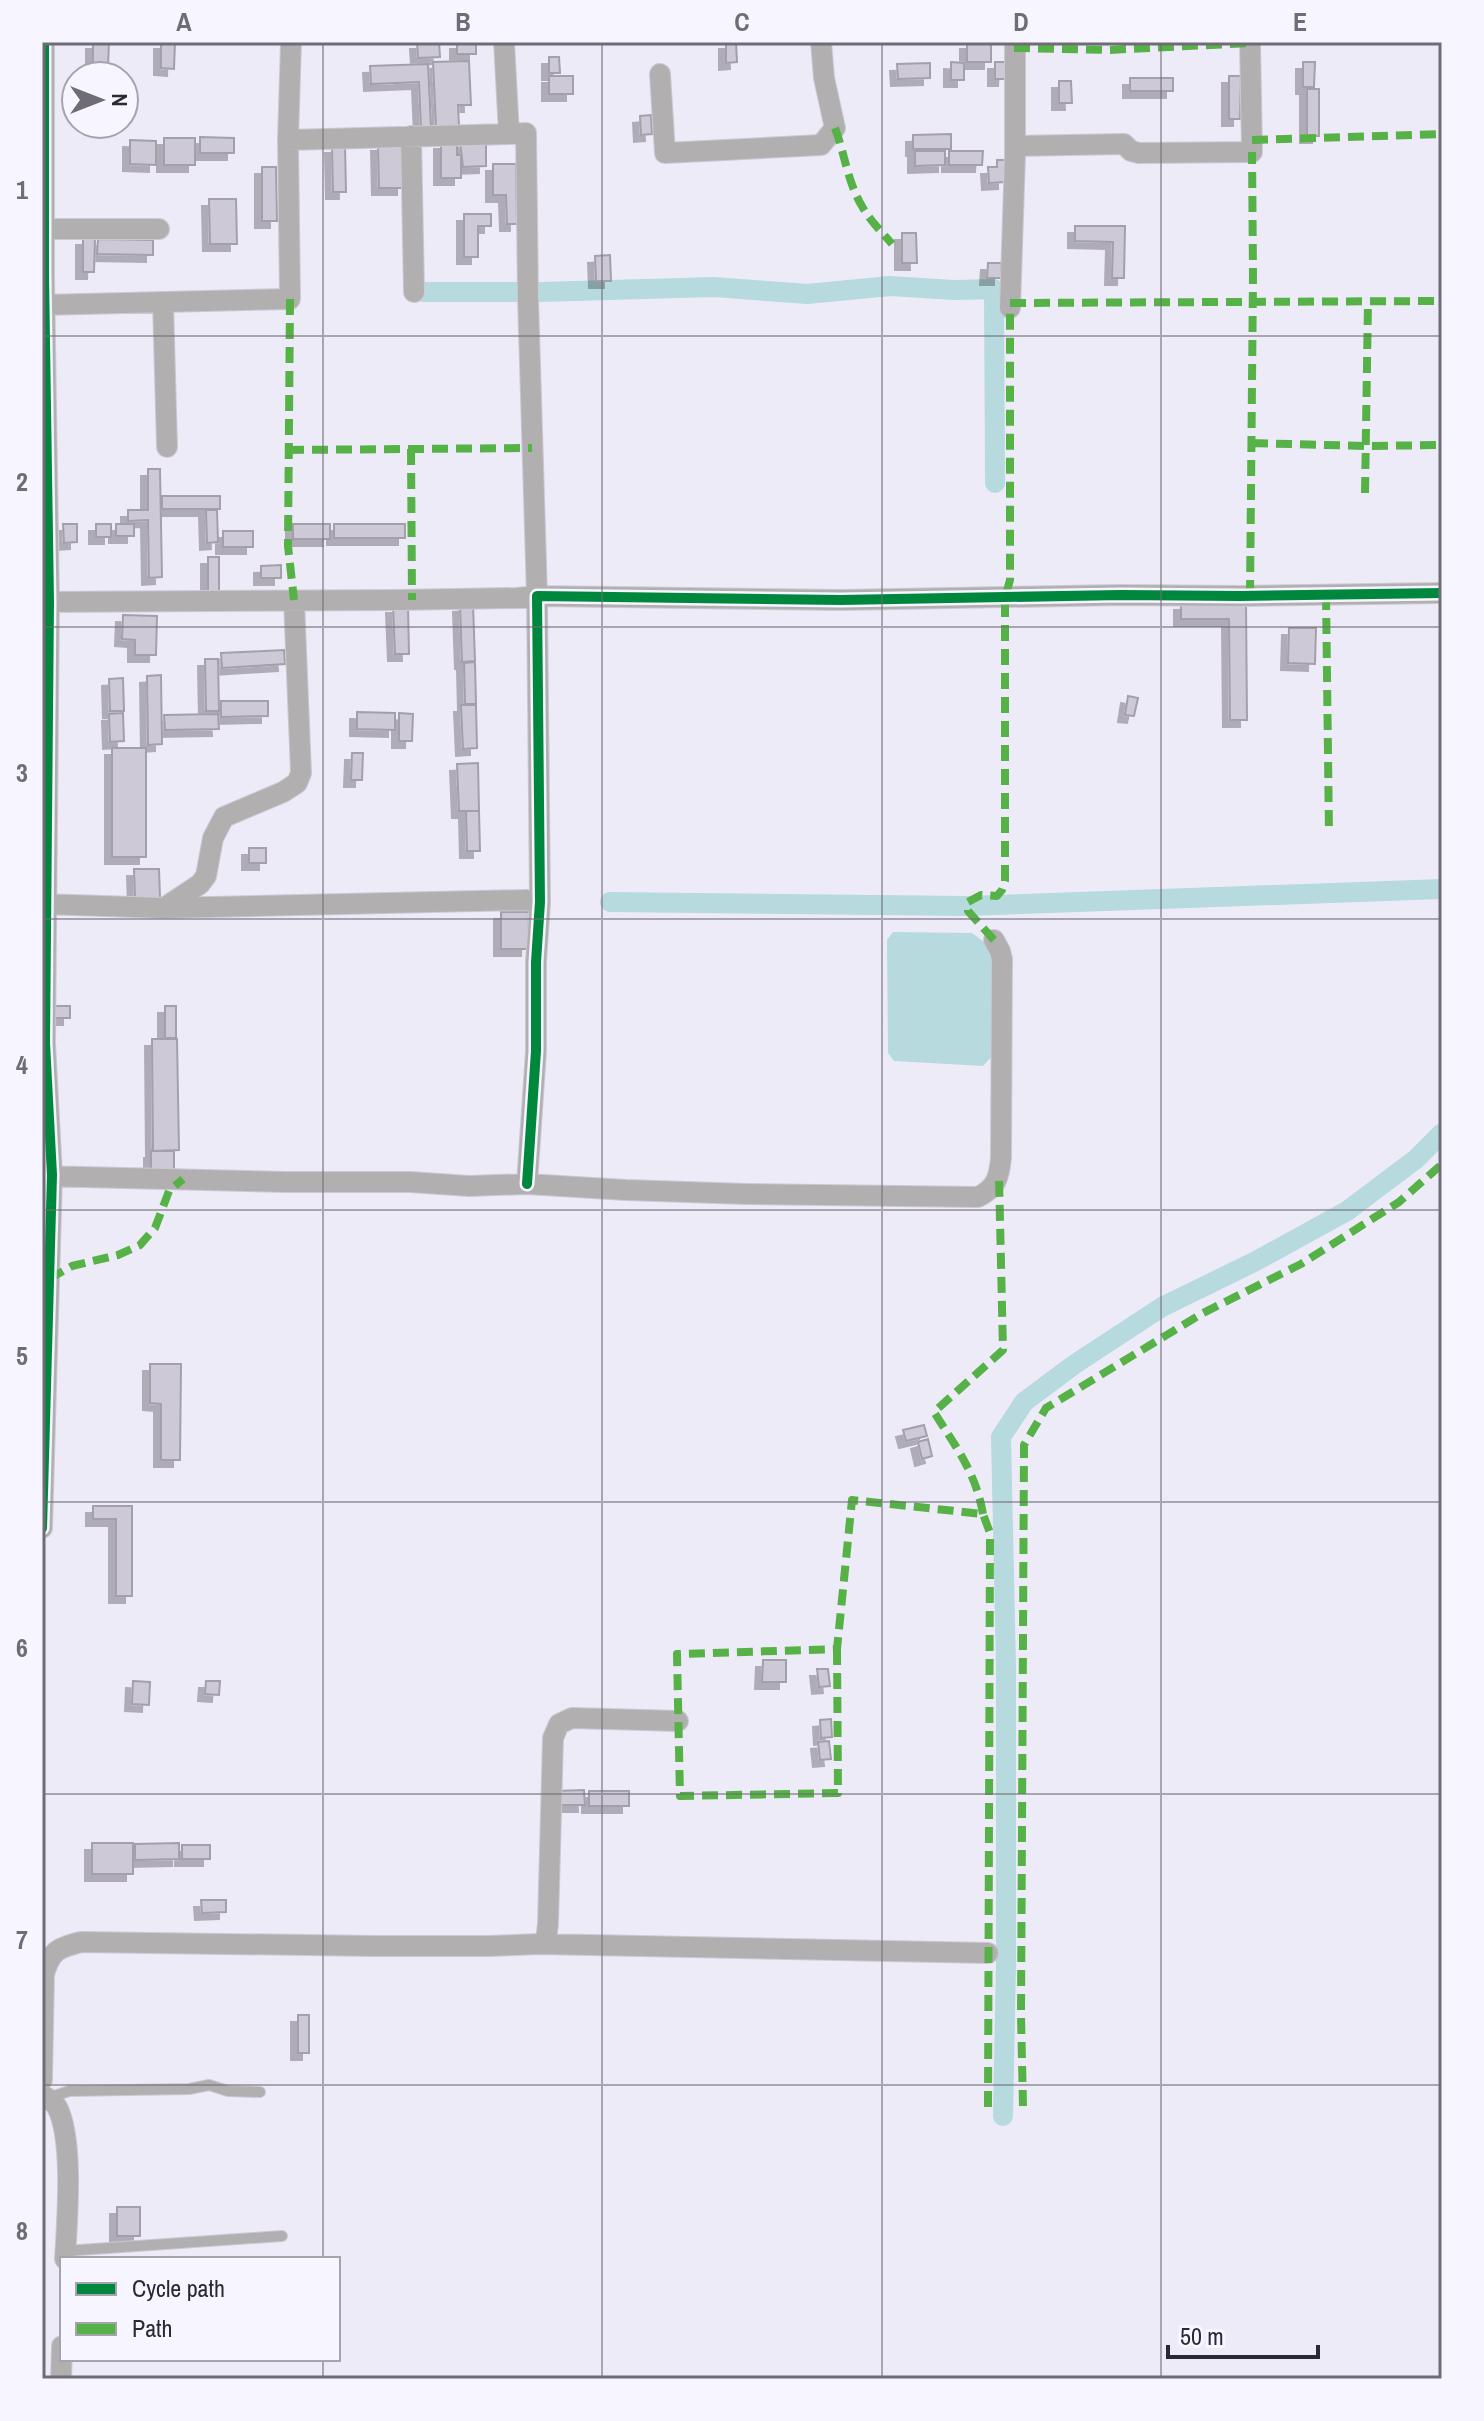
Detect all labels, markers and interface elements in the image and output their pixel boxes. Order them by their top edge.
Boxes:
text: A [176,4,192,39]
text: B [455,4,471,39]
text: C [734,4,750,39]
text: D [1013,4,1029,39]
text: E [1293,4,1307,39]
north arrow [60,60,140,140]
text: N [105,93,135,107]
text: 1 [16,172,28,207]
text: 2 [16,464,28,499]
text: 3 [16,755,28,790]
text: 4 [16,1047,28,1082]
text: 5 [16,1338,28,1373]
text: 6 [16,1630,28,1665]
text: 7 [16,1922,28,1957]
text: 8 [16,2213,28,2248]
legend [60,2257,340,2361]
text: Cycle path [132,2272,225,2304]
scale bar [1168,2309,1318,2359]
text: Path [132,2312,173,2344]
text: 50 m [1180,2320,1224,2352]

